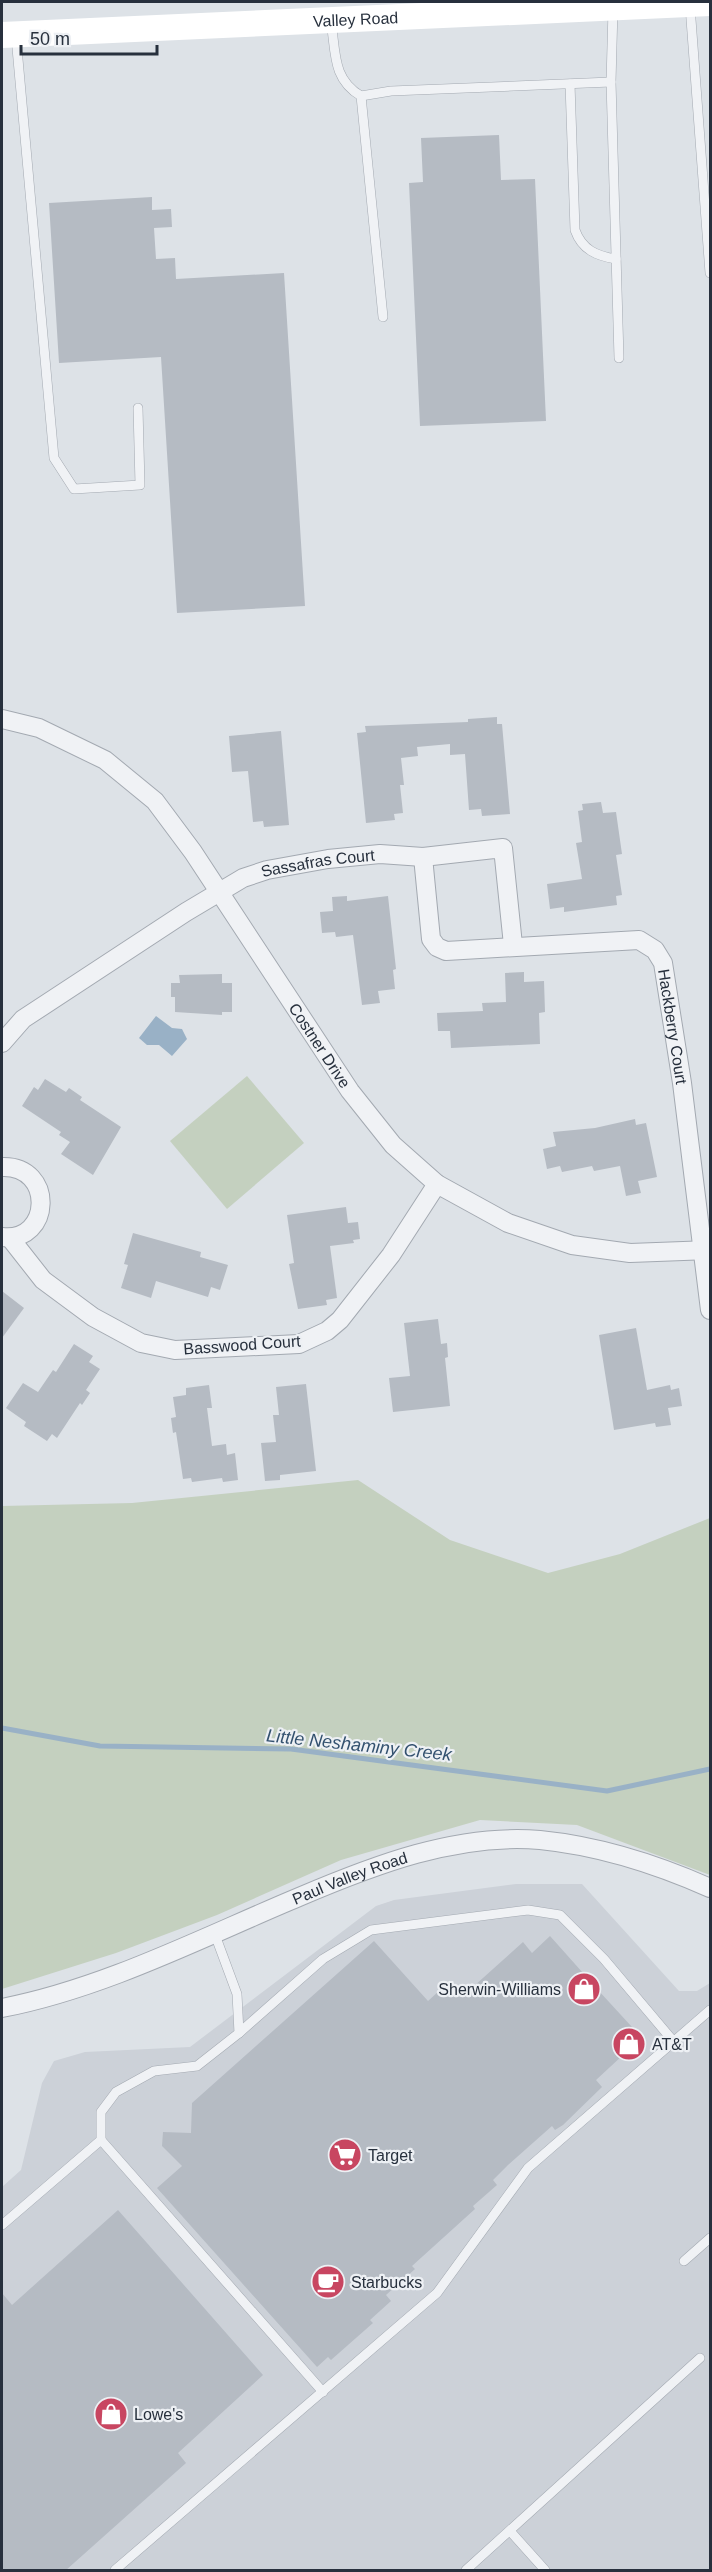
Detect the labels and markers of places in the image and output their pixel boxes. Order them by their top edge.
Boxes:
shop icon: Sherwin-Williams [566,1971,602,2007]
place label: Sherwin-Williams [438,1981,561,1998]
shop icon: AT&T [611,2026,647,2062]
place label: AT&T [652,2036,692,2053]
supermarket icon: Target [327,2137,363,2173]
place label: Target [368,2147,413,2164]
cafe icon: Starbucks [310,2264,346,2300]
place label: Starbucks [351,2274,422,2291]
shop icon: Lowe's [93,2396,129,2432]
place label: Lowe's [134,2406,183,2423]

